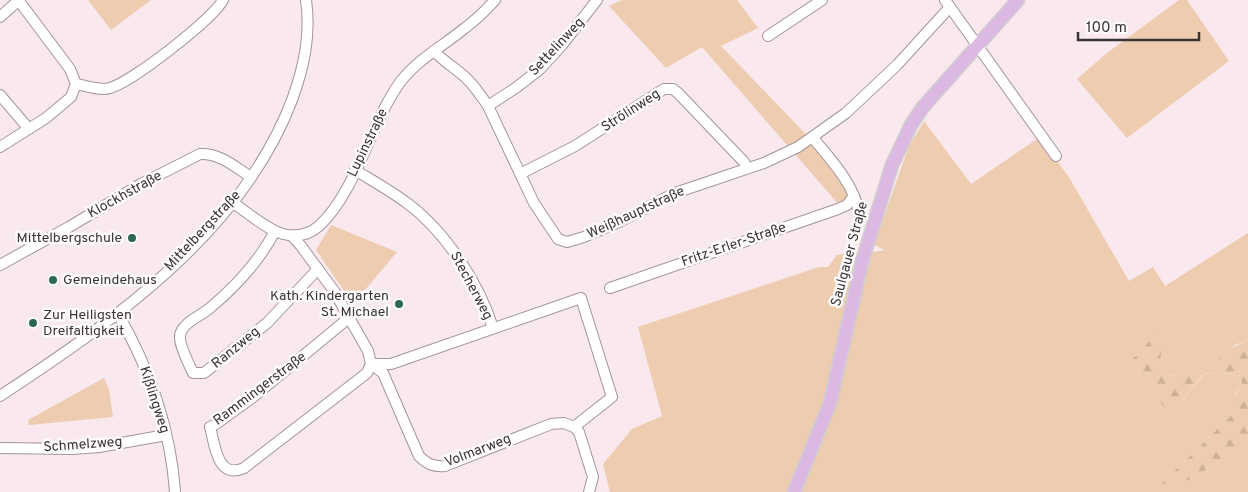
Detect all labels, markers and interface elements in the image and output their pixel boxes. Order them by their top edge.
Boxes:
scale bar [1078,10,1199,42]
street label: Settelinweg [526,14,588,80]
text: 100 m [1086,19,1127,38]
street label: Strölinweg [598,86,664,136]
street label: Lupinstraße [344,106,392,180]
street label: Klockhstraße [85,168,165,222]
street label: Weißhauptstraße [585,183,687,243]
street label: Mittelbergstraße [161,187,245,275]
street label: Saulgauer Straße [828,200,872,308]
street label: Fritz-Erler-Straße [679,219,789,271]
place label: Mittelbergschule [17,230,122,247]
marker: Mittelbergschule [126,232,138,244]
street label: Stecherweg [446,249,496,323]
place label: Gemeindehaus [63,272,157,289]
marker: Gemeindehaus [47,274,59,286]
place label: Kath. Kindergarten St. Michael [270,288,389,321]
marker: Kath. Kindergarten St. Michael [393,298,405,310]
place label: Zur Heiligsten Dreifaltigkeit [43,307,132,340]
marker: Zur Heiligsten Dreifaltigkeit [27,317,39,329]
street label: Ranzweg [208,323,264,373]
street label: Rammingerstraße [210,349,310,429]
street label: Kißlingweg [135,364,173,436]
street label: Volmarweg [442,431,514,471]
street label: Schmelzweg [43,434,123,456]

